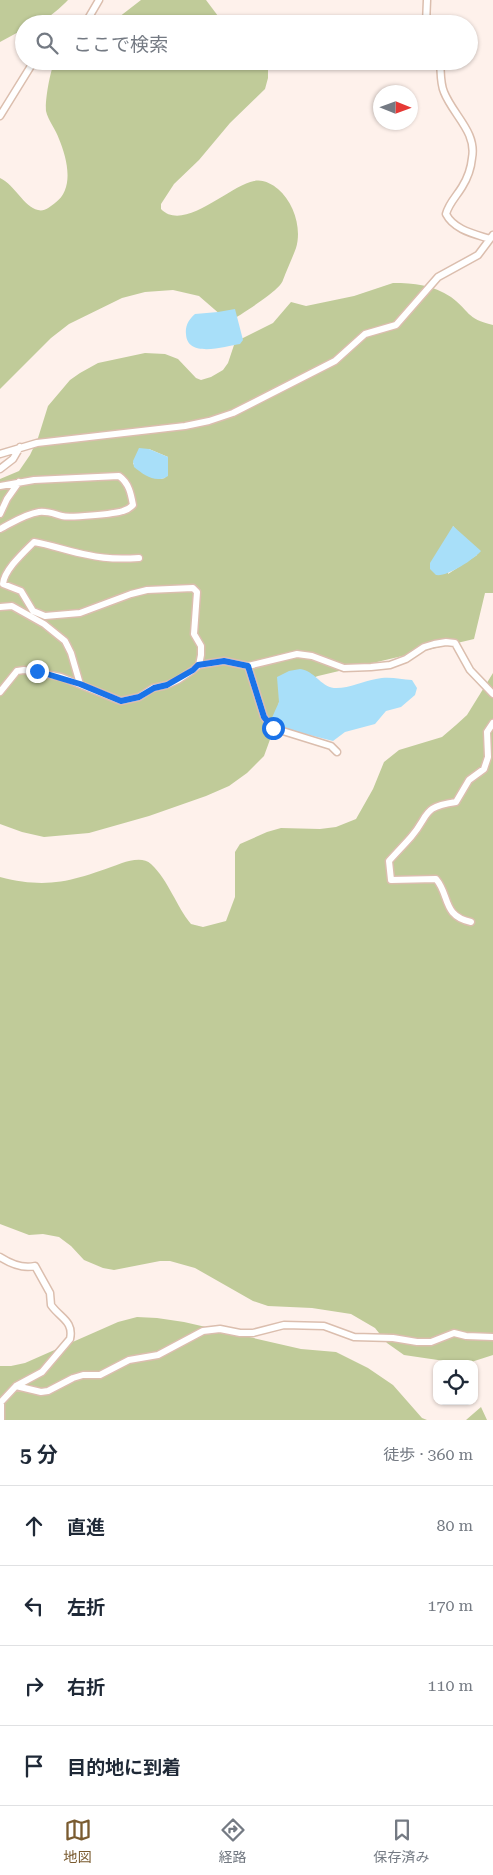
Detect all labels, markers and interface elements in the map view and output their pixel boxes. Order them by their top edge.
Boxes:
search box [15,15,478,70]
icon: search [33,29,61,57]
text: ここで検索 [73,33,168,56]
north arrow [373,85,418,130]
route end [26,660,49,683]
route start [262,717,285,740]
map controls [433,1360,478,1405]
button: locate [433,1360,478,1405]
text: 5 分 [20,1443,58,1467]
text: 徒歩 · 360 m [383,1445,473,1464]
icon: ahead [20,1512,48,1540]
text: 直進 [67,1516,105,1539]
text: 80 m [436,1516,473,1535]
icon: left [20,1592,48,1620]
text: 左折 [67,1596,105,1619]
text: 170 m [427,1596,473,1615]
icon: right [20,1672,48,1700]
text: 右折 [67,1676,105,1699]
text: 110 m [427,1676,473,1695]
icon: arrive [20,1752,48,1780]
text: 目的地に到着 [67,1756,181,1779]
tab: 地図 [64,1816,92,1866]
tab: 経路 [219,1816,247,1866]
tab: 保存済み [374,1816,430,1866]

